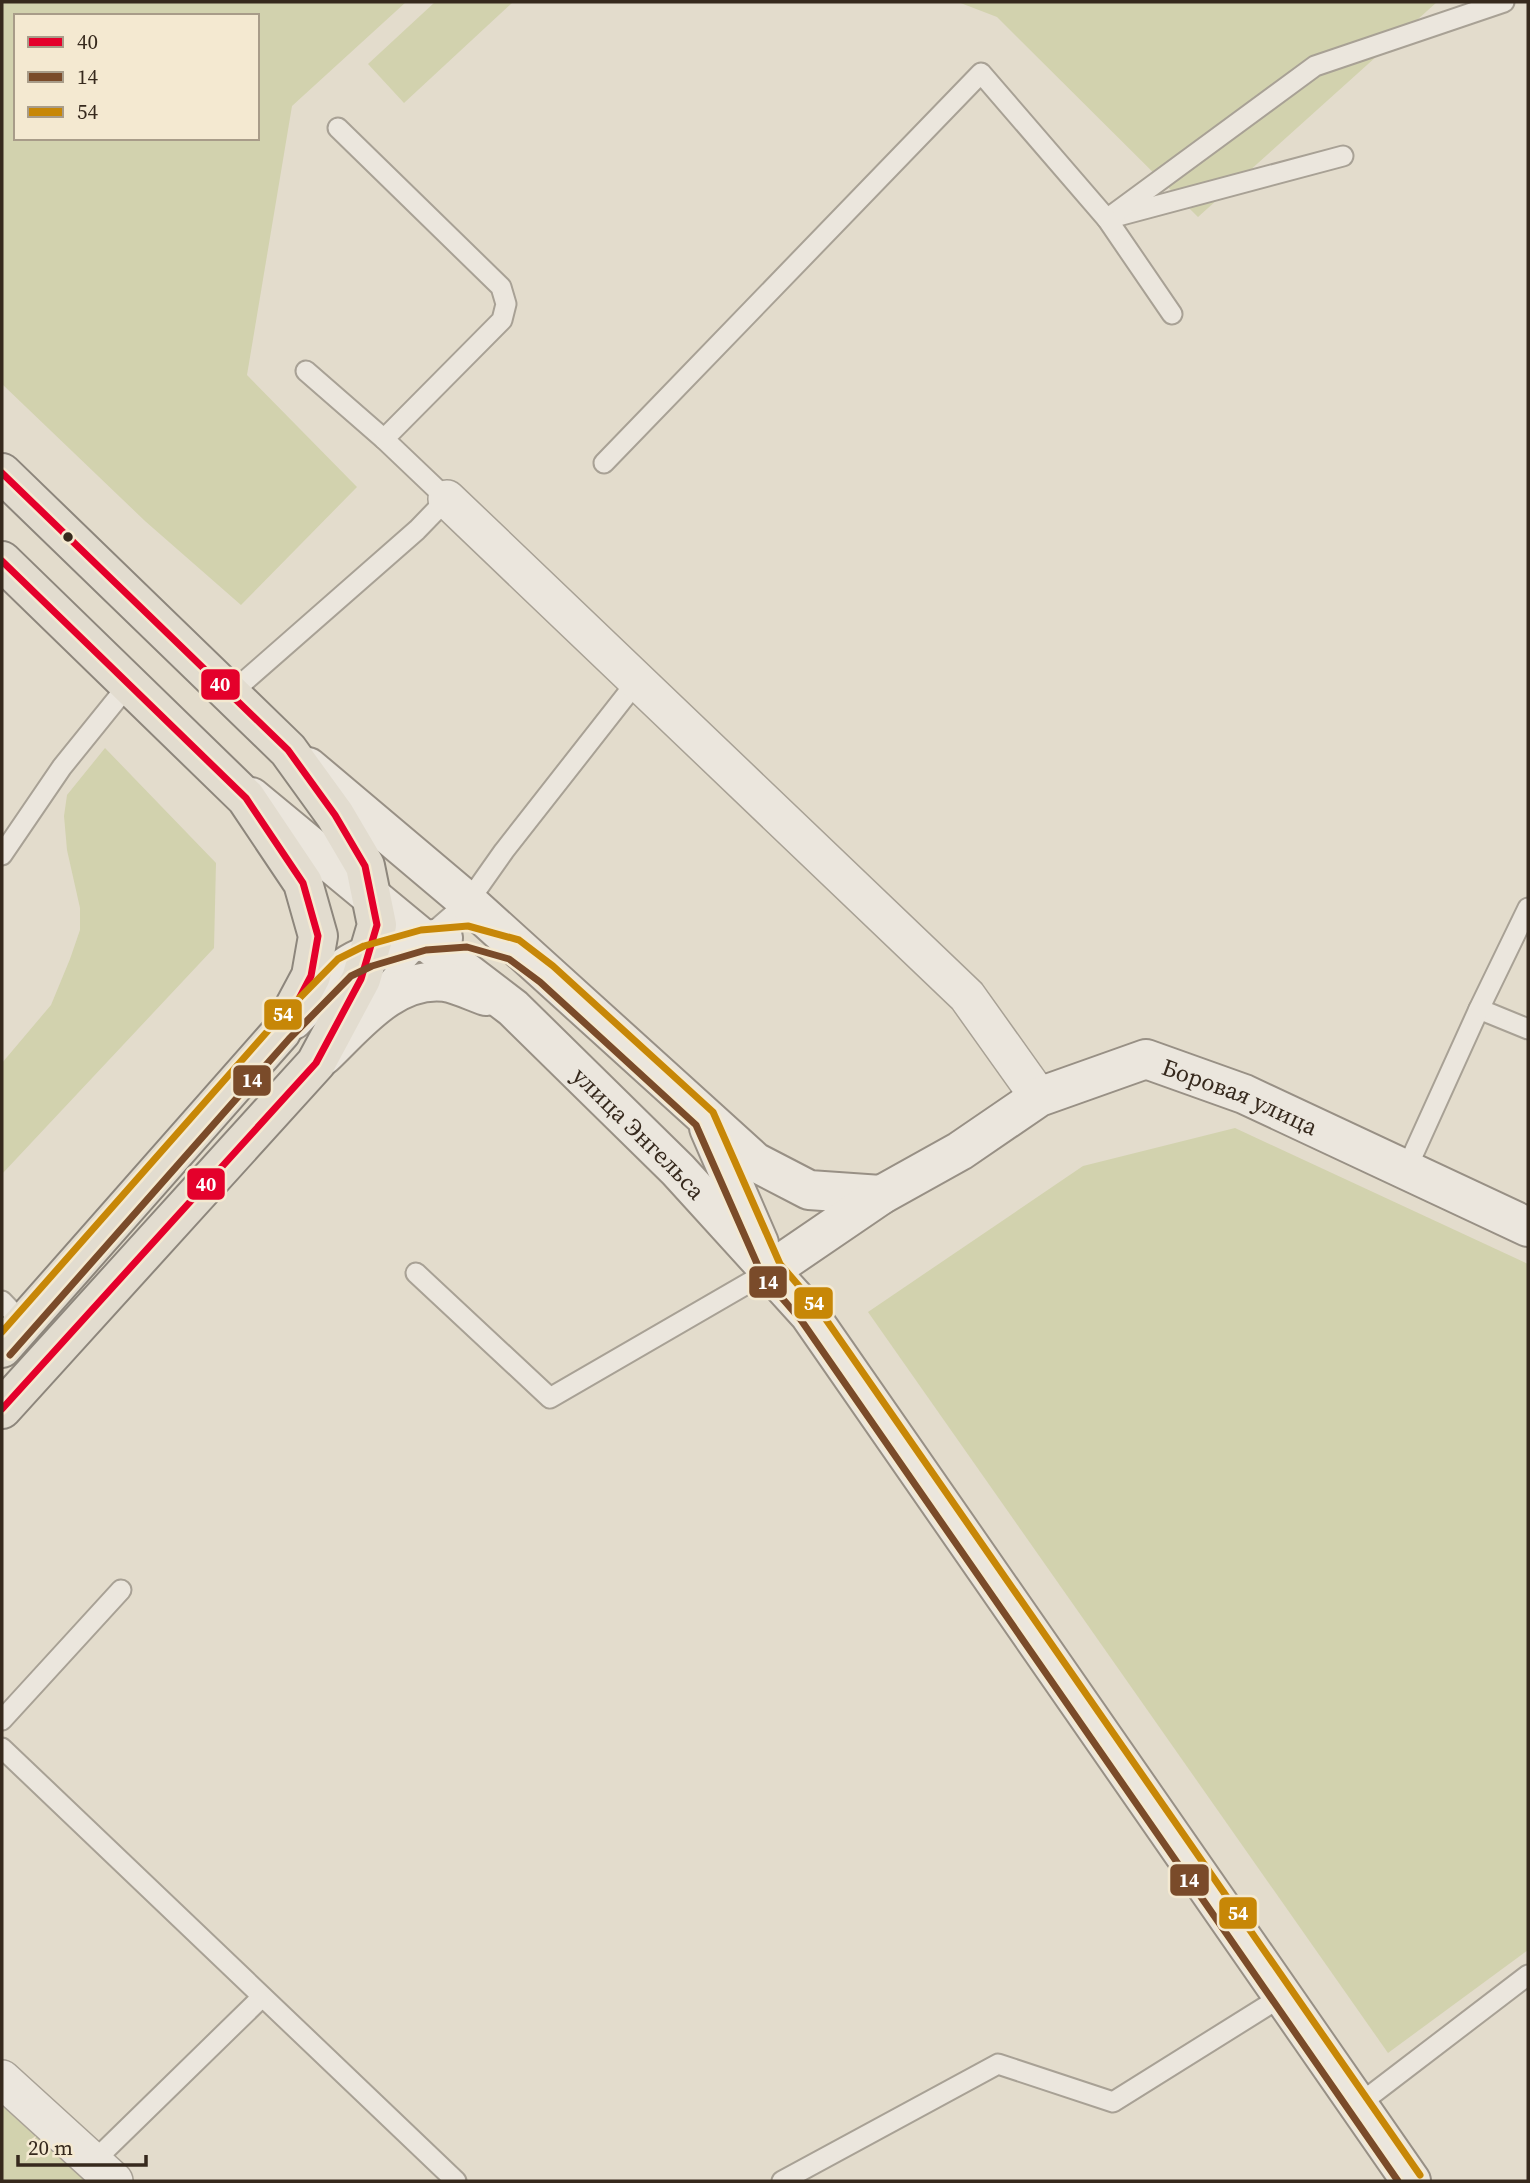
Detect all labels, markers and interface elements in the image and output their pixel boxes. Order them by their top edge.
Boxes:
legend [14,14,259,140]
text: 40 [77,27,98,56]
text: 14 [77,62,98,91]
text: 54 [77,97,98,126]
unlabelled marker [61,530,75,544]
line badge: 40 [200,668,241,701]
text: 40 [210,671,230,697]
line badge: 54 [263,998,303,1031]
text: 54 [273,1001,293,1027]
street label: Боровая улица [1158,1050,1324,1143]
street label: улица Энгельса [566,1059,714,1207]
line badge: 14 [232,1064,272,1097]
text: 14 [242,1067,262,1093]
line badge: 40 [186,1167,226,1201]
text: 40 [196,1171,216,1197]
line badge: 14 [748,1265,788,1299]
text: 14 [758,1269,778,1295]
line badge: 54 [793,1286,834,1320]
text: 54 [804,1290,824,1316]
line badge: 14 [1169,1863,1210,1897]
text: 14 [1179,1867,1199,1893]
line badge: 54 [1218,1896,1258,1930]
text: 54 [1228,1900,1248,1926]
scale bar [18,2124,145,2168]
text: 20 m [28,2133,73,2162]

